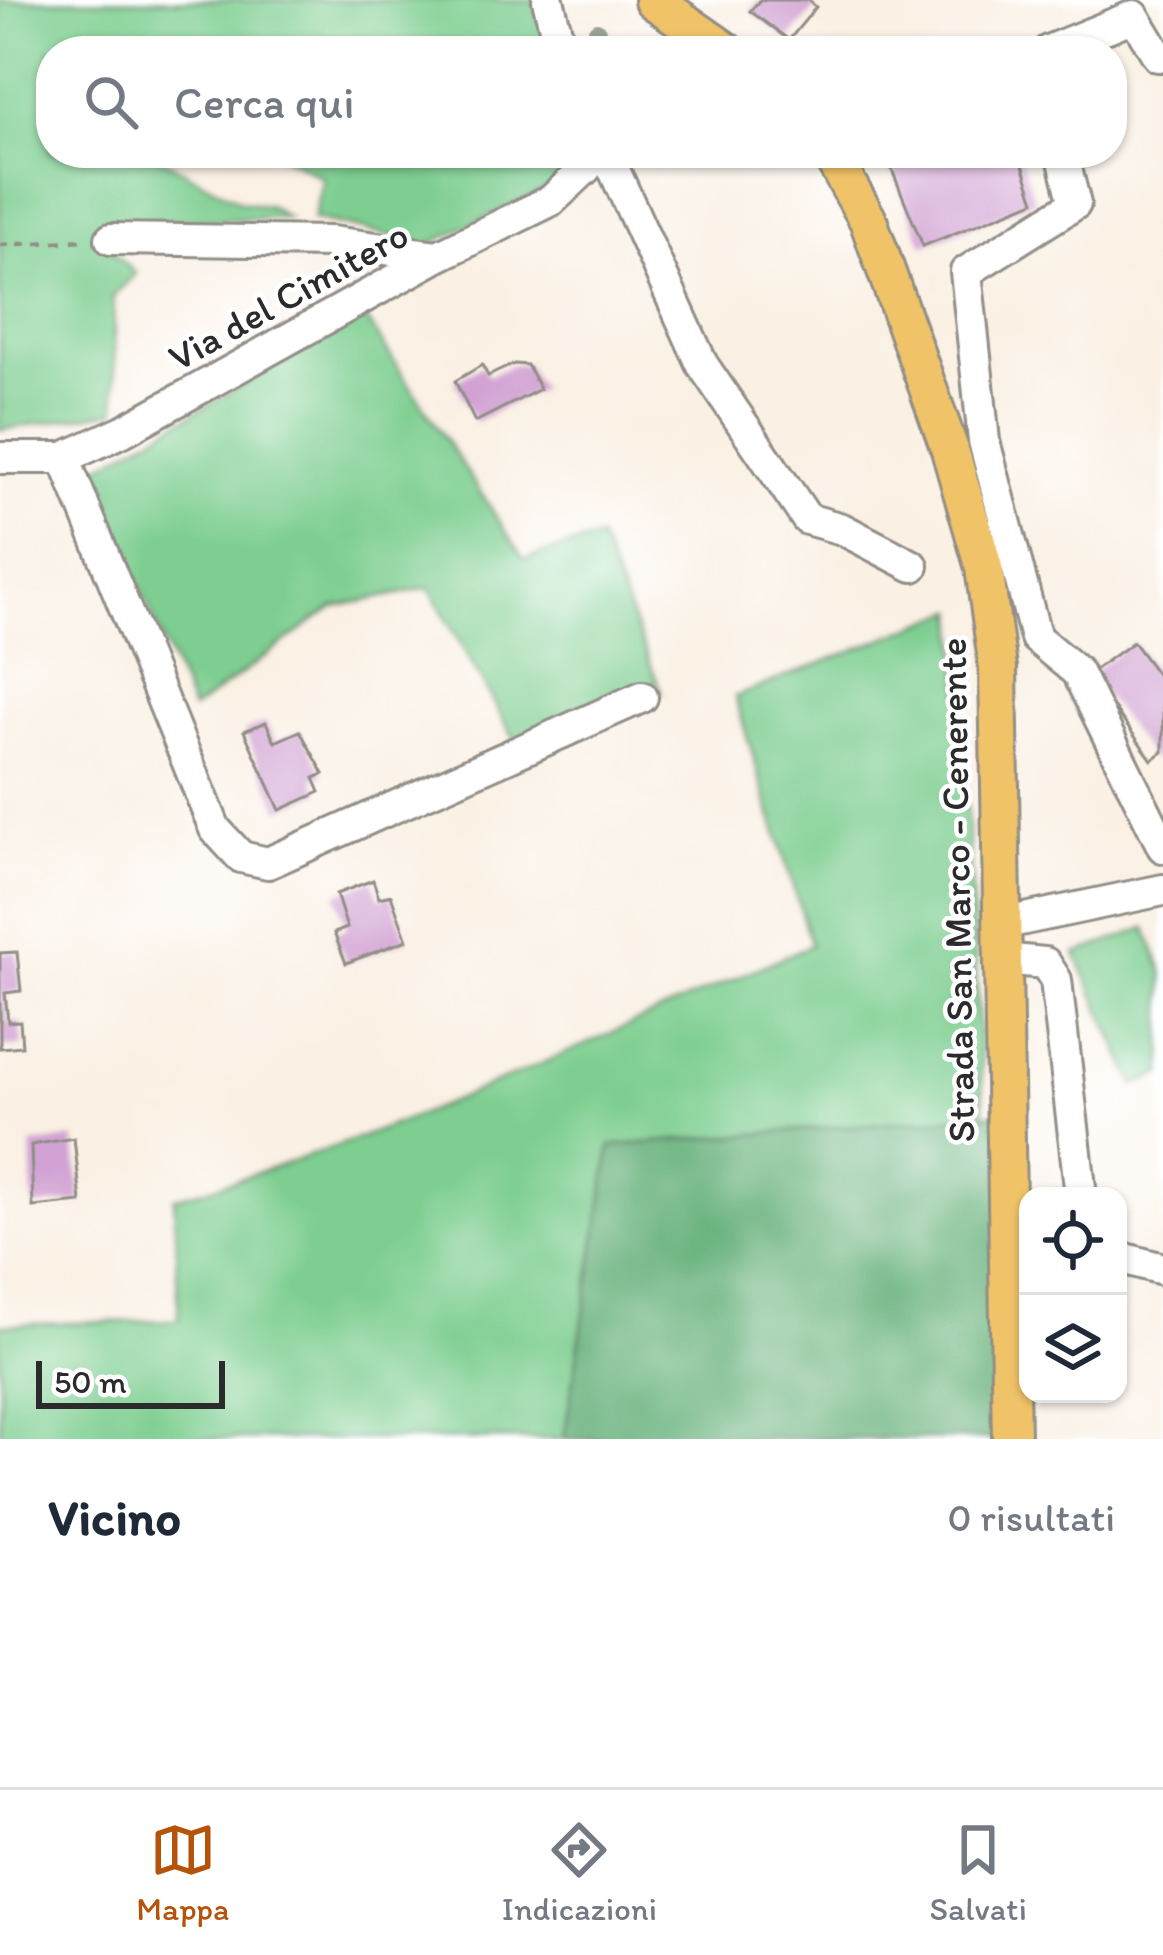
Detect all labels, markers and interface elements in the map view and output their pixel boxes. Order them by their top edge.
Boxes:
search box [36,36,1127,168]
icon: search [78,69,144,135]
text: Cerca qui [174,75,355,129]
street label: Via del Cimitero [160,210,416,381]
street label: Strada San Marco - Cenerente [929,637,984,1143]
map controls [1019,1187,1127,1403]
button: locate [1019,1187,1127,1295]
button: layers [1019,1295,1127,1403]
scale bar [36,1355,225,1408]
text: 50 m [54,1362,127,1401]
text: Vicino [48,1487,181,1548]
text: 0 risultati [948,1494,1115,1541]
tab: Mappa [136,1817,229,1928]
tab: Indicazioni [502,1817,657,1928]
tab: Salvati [929,1817,1027,1928]

